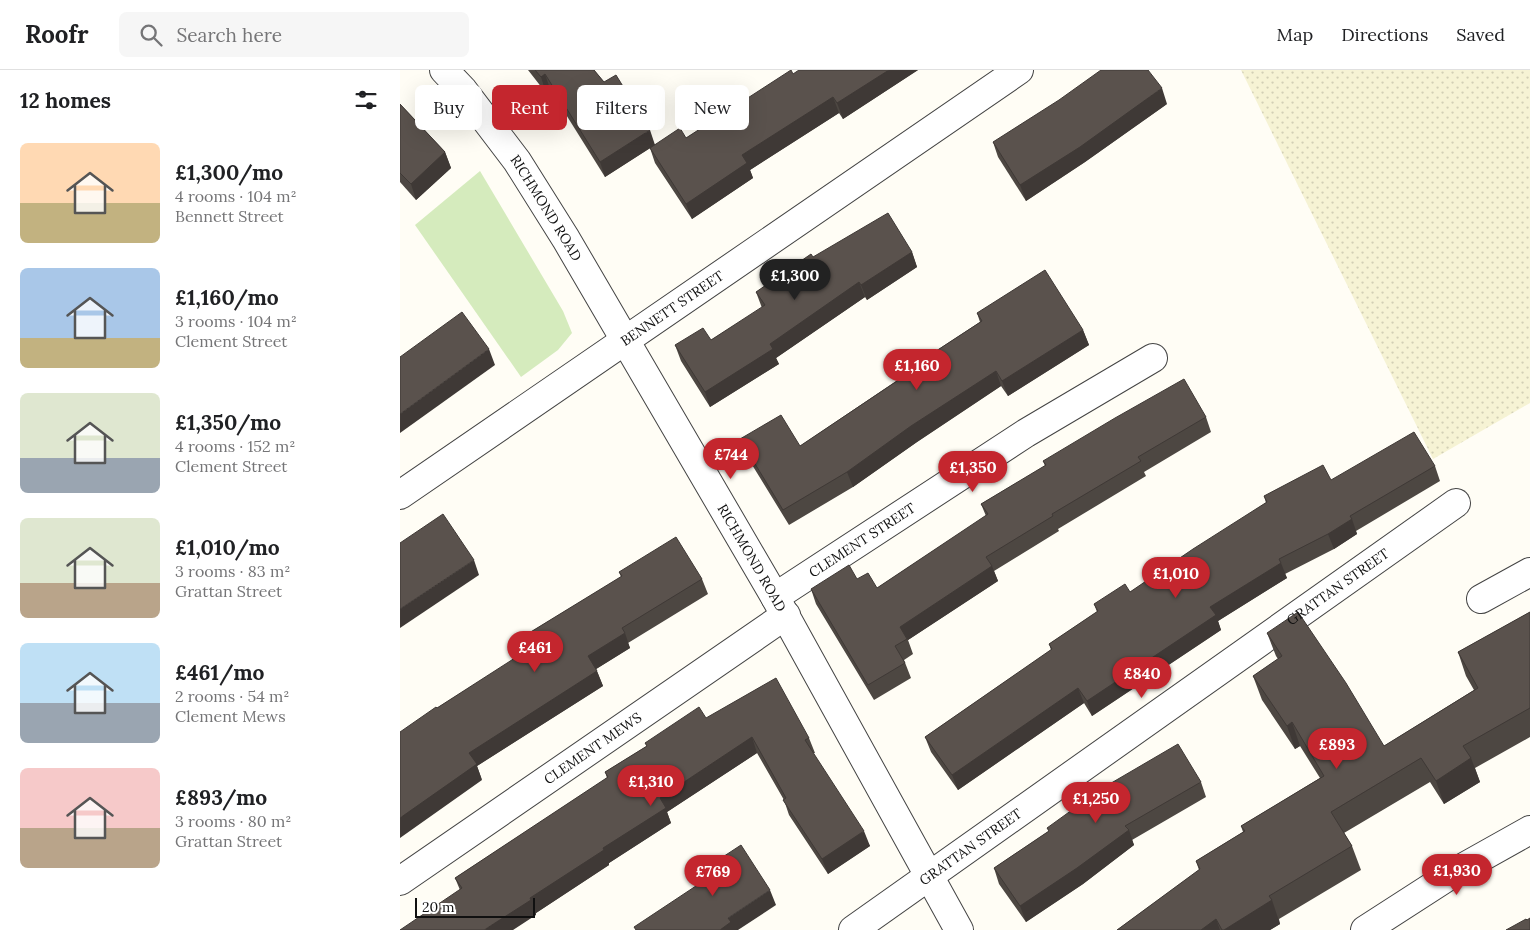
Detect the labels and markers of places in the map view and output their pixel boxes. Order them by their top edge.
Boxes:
pin: £1,300 [754,258,836,301]
pin: £1,160 [876,348,958,391]
pin: £744 [701,438,761,480]
pin: £1,350 [932,450,1014,493]
pin: £1,010 [1135,556,1217,599]
pin: £461 [505,630,565,673]
pin: £840 [1112,656,1172,699]
pin: £893 [1307,728,1367,770]
pin: £1,310 [610,764,692,807]
pin: £1,250 [1055,782,1137,824]
pin: £769 [683,854,743,897]
pin: £1,930 [1416,854,1498,896]

